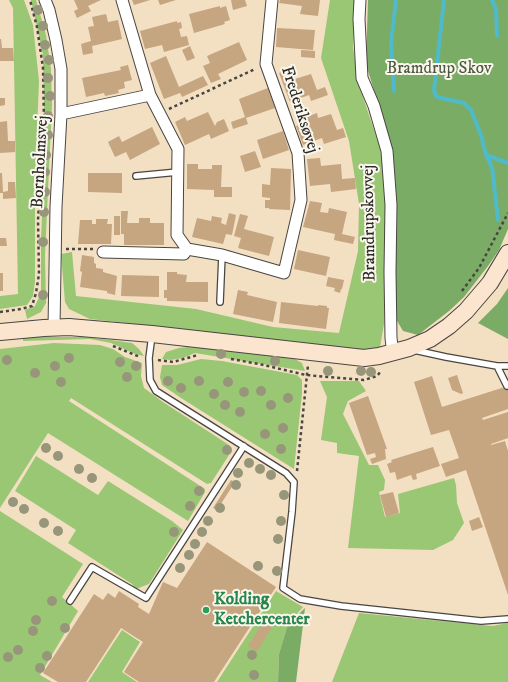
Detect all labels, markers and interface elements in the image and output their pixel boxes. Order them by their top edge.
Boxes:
park label: Bramdrup Skov [386,59,492,79]
street label: Frederiksøvej [275,64,323,156]
street label: Bornholmsvej [28,115,54,209]
street label: Bramdrupskovvej [359,164,381,282]
place label: Kolding Ketchercenter [214,590,310,630]
marker: Kolding Ketchercenter [201,605,211,615]

